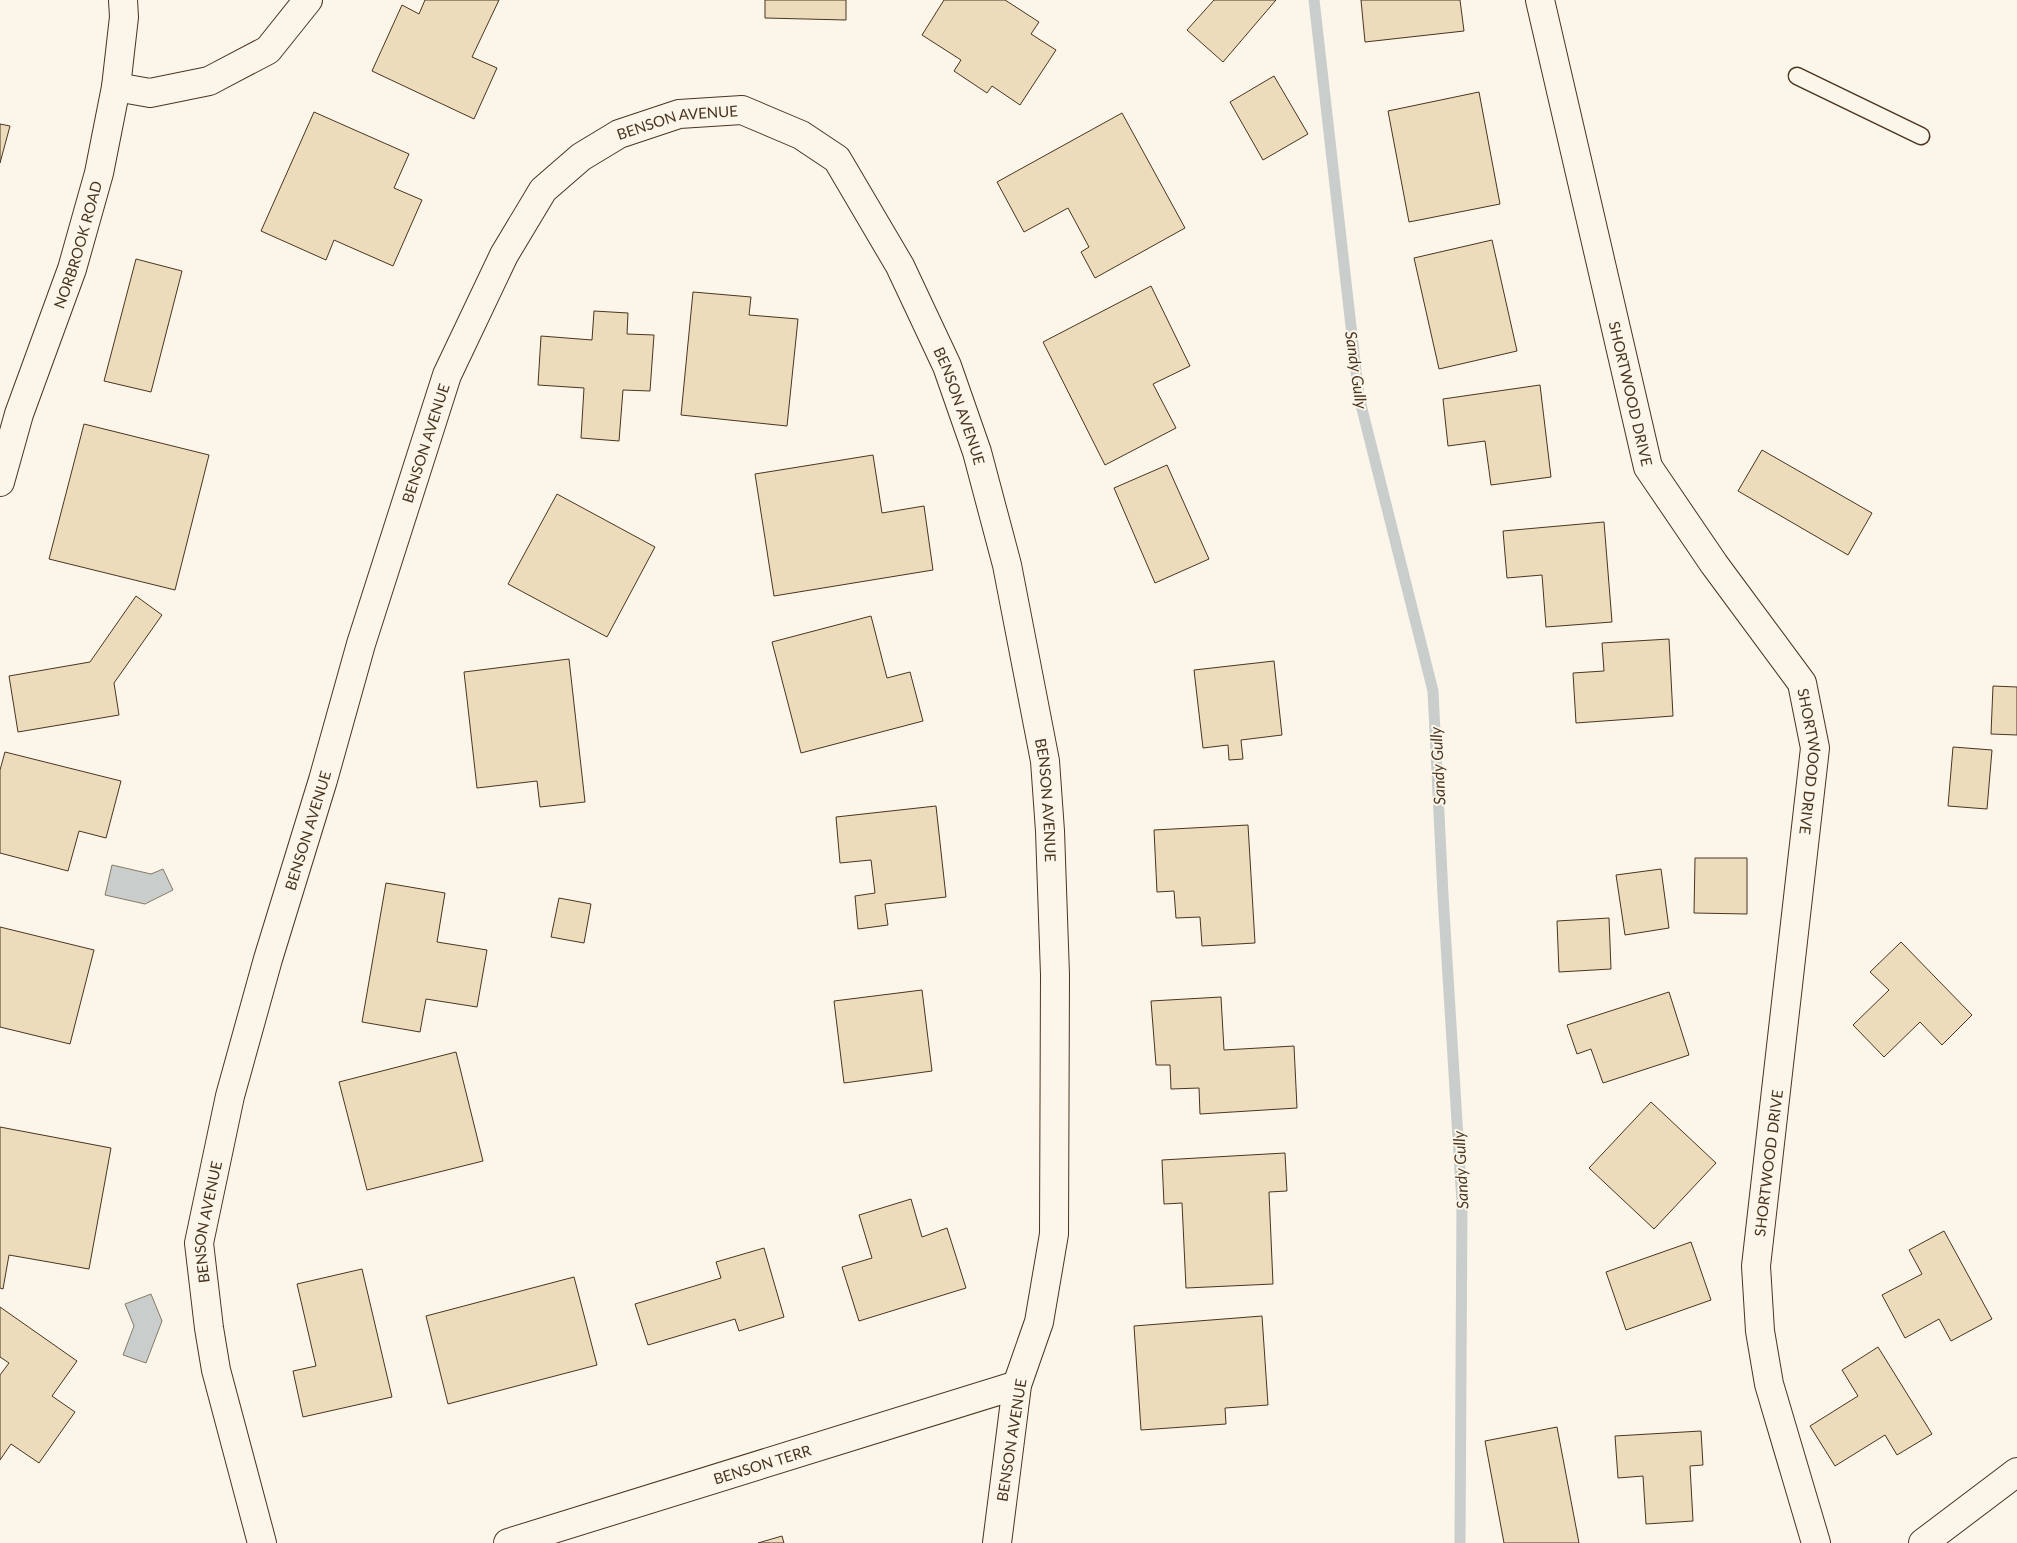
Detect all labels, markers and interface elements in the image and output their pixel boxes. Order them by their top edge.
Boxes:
street label: BENSON AVENUE [614,101,738,143]
street label: NORBROOK ROAD [49,179,105,311]
street label: SHORTWOOD DRIVE [1606,319,1656,468]
water label: Sandy Gully [1342,330,1372,410]
street label: BENSON AVENUE [930,344,989,467]
street label: BENSON AVENUE [398,381,453,505]
street label: SHORTWOOD DRIVE [1794,686,1825,836]
water label: Sandy Gully [1425,726,1449,806]
street label: BENSON AVENUE [1032,737,1060,862]
street label: BENSON AVENUE [281,769,334,892]
street label: SHORTWOOD DRIVE [1750,1088,1786,1238]
water label: Sandy Gully [1448,1130,1472,1210]
street label: BENSON AVENUE [190,1159,225,1284]
street label: BENSON AVENUE [992,1377,1030,1503]
street label: BENSON TERR [711,1440,814,1488]

